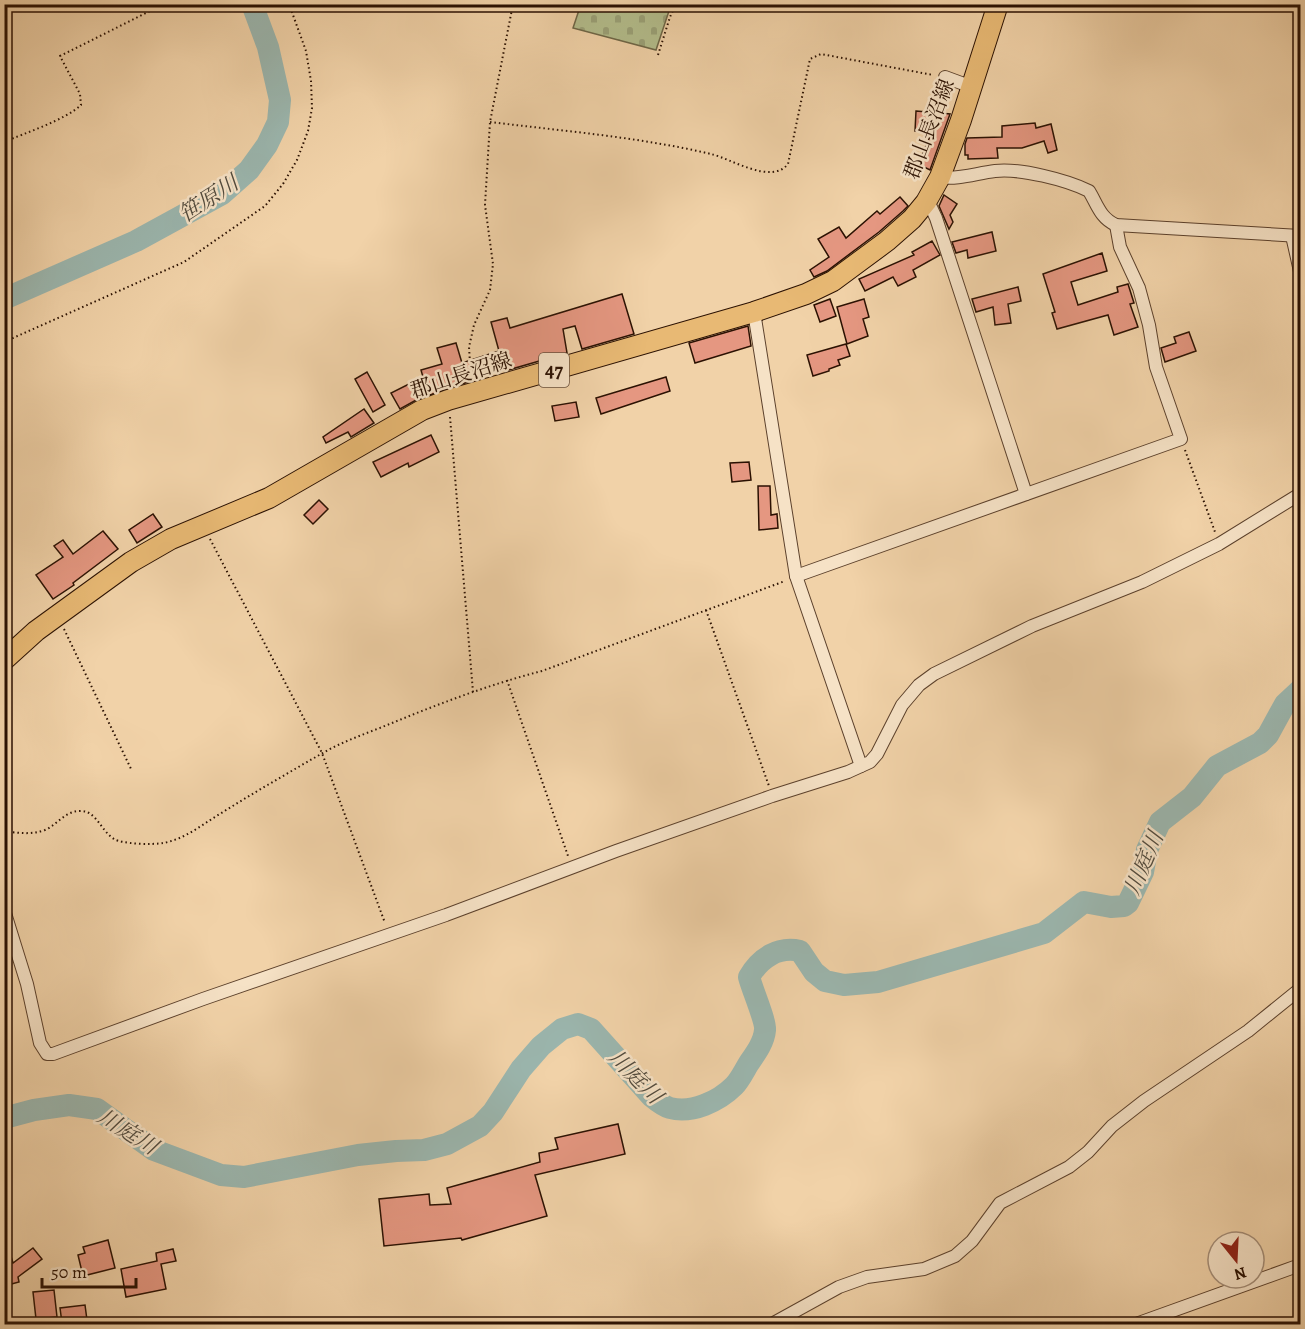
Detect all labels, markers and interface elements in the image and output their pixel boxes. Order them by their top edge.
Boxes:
street label: 郡山長沼線 [897,75,961,183]
water label: 笹原川 [173,167,246,229]
street label: 郡山長沼線 [407,345,515,405]
road number: 47 [539,353,569,387]
water label: 川庭川 [1117,825,1171,900]
water label: 川庭川 [601,1043,671,1112]
water label: 川庭川 [92,1102,165,1163]
north arrow [1206,1230,1266,1290]
scale bar [42,1251,136,1289]
text: 50 m [51,1260,87,1284]
text: N [1231,1261,1249,1286]

